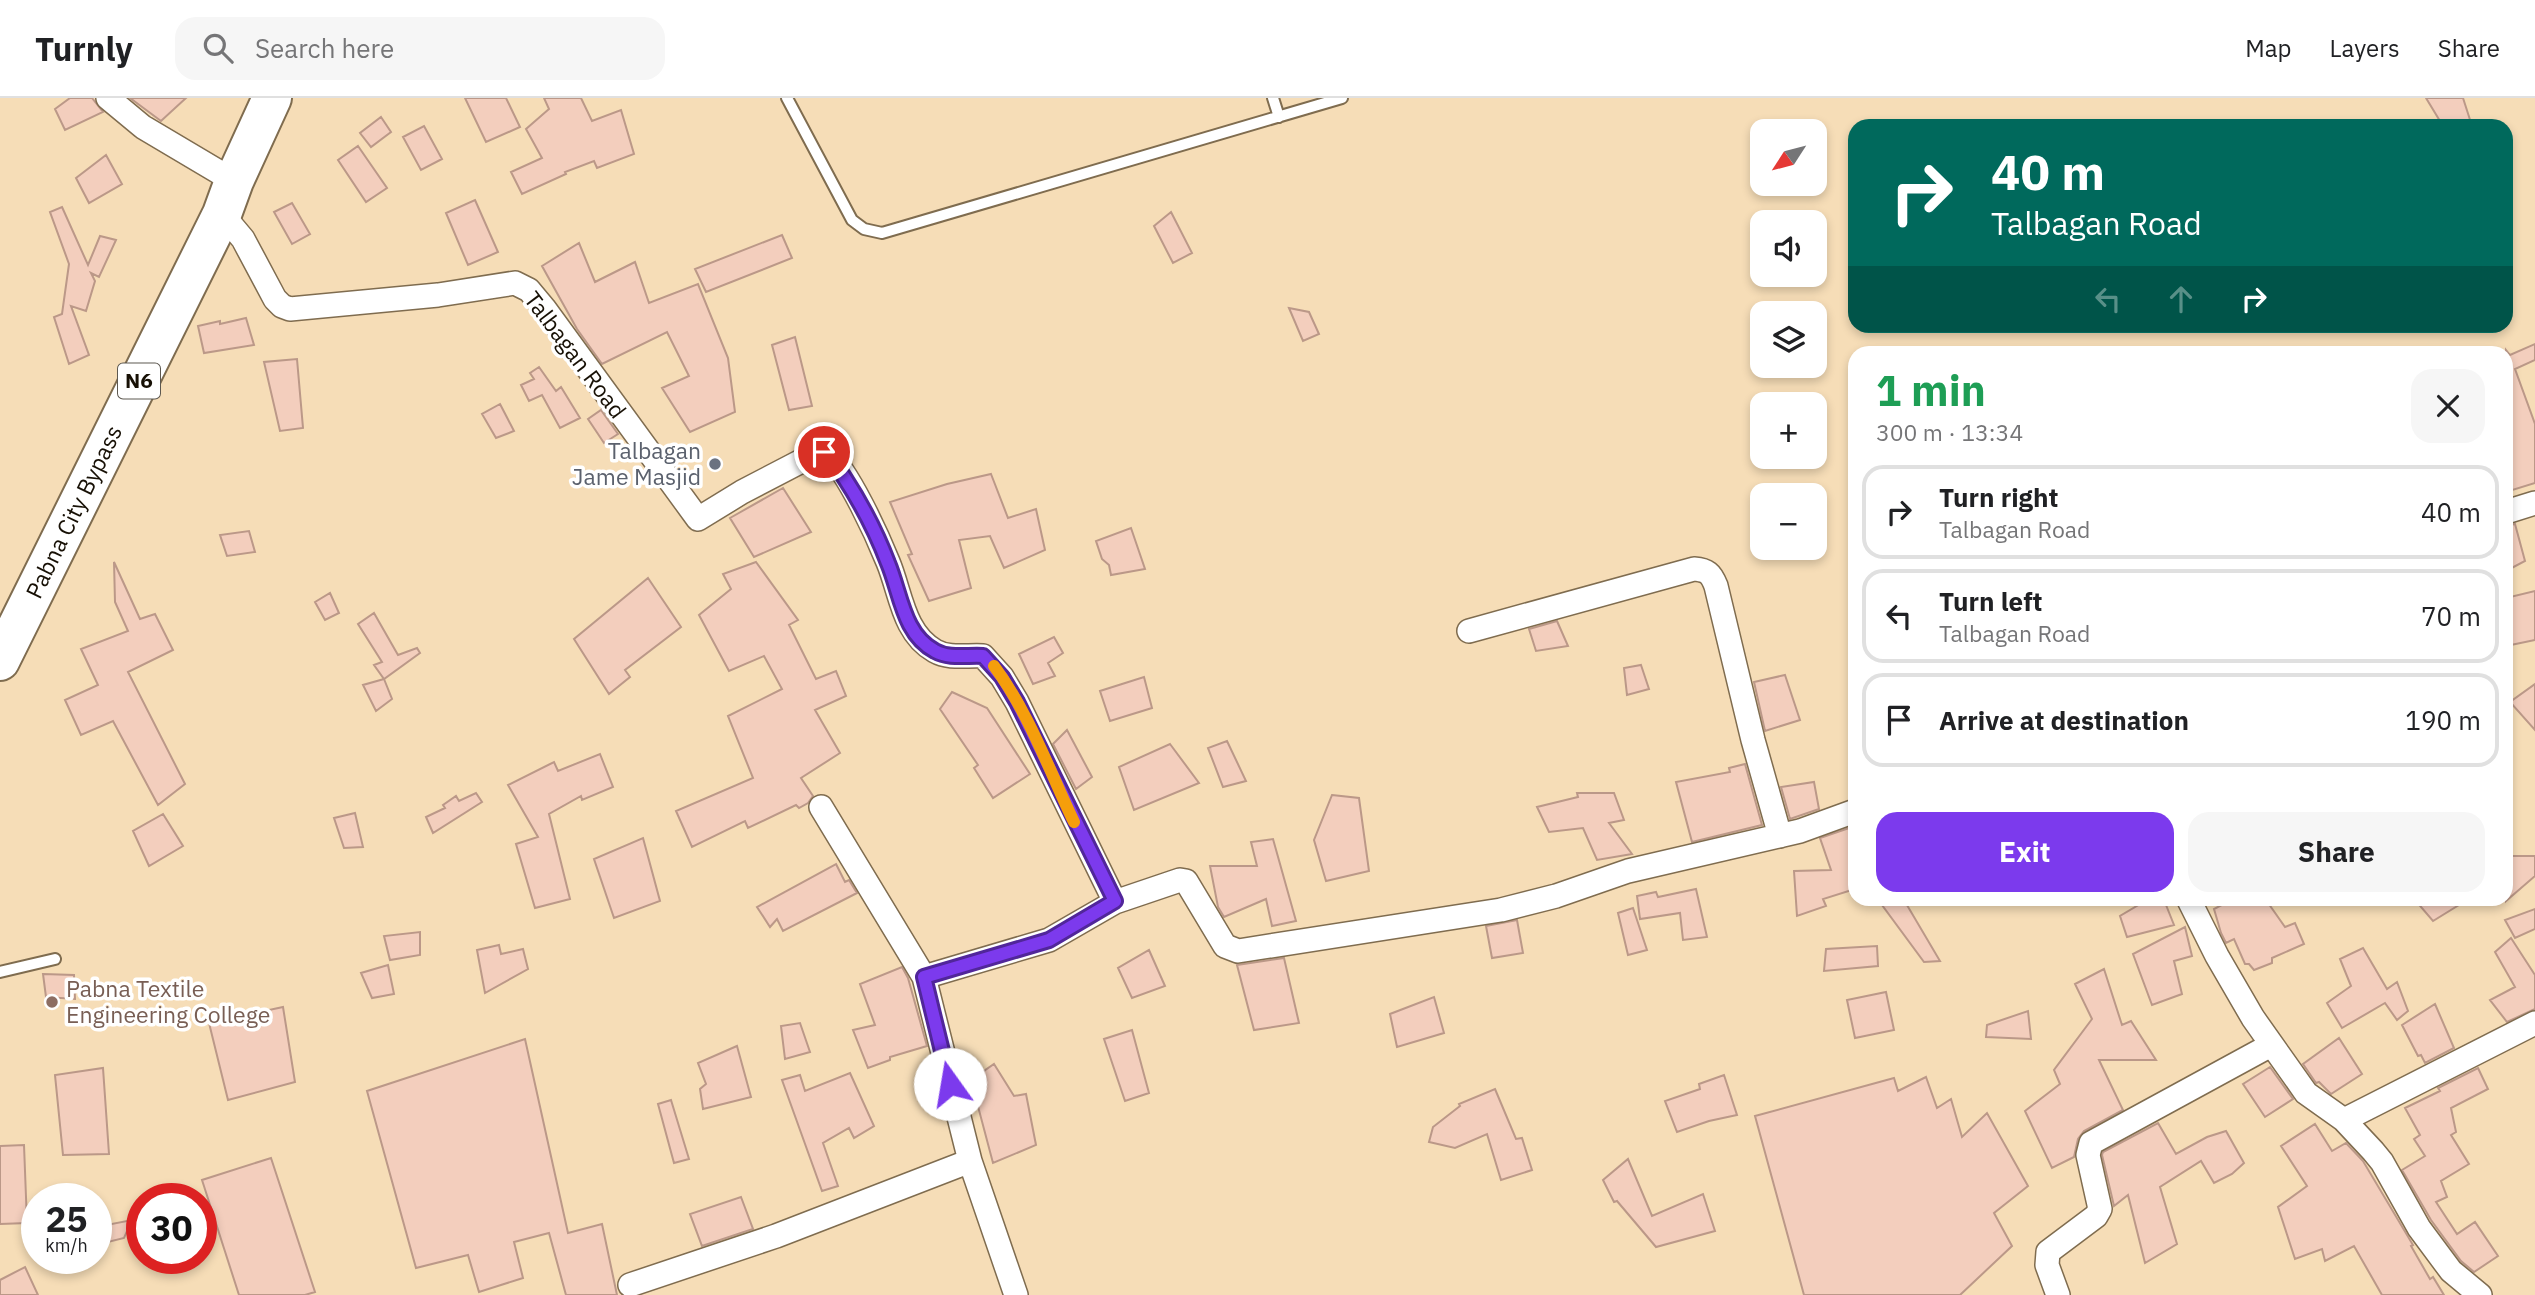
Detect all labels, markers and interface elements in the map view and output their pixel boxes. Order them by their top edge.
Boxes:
search box [175,17,665,80]
text: Turnly [35,27,133,70]
icon: search [199,29,237,67]
text: Search here [255,31,394,65]
text: Map [2245,32,2292,64]
text: Layers [2330,32,2400,64]
text: Share [2438,32,2500,64]
north arrow [1750,119,1827,196]
map controls [1750,119,1827,560]
text: 40 m [1991,140,2105,203]
icon: right [1876,147,1967,238]
text: Talbagan Road [1991,202,2202,244]
button: sound [1750,210,1827,287]
icon: left [2089,280,2127,318]
icon: ahead [2162,280,2200,318]
icon: right [2235,280,2273,318]
street label: Talbagan Road [518,285,633,424]
button: layers [1750,301,1827,378]
text: 1 min [1876,363,1986,418]
road number: N6 [118,364,160,398]
button: close [2411,369,2485,443]
button: + [1750,392,1827,469]
text: 300 m · 13:34 [1876,417,2023,447]
street label: Pabna City Bypass [18,420,128,603]
pin [794,422,854,482]
icon: arrive [805,433,843,471]
place label: Talbagan Jame Masjid [572,435,701,491]
marker: Talbagan Jame Masjid [707,456,723,472]
text: Turn right [1939,480,2058,514]
button: − [1750,483,1827,560]
icon: right [1880,493,1918,531]
text: 40 m [2421,495,2481,529]
text: Talbagan Road [1939,514,2090,544]
text: Turn left [1939,584,2042,618]
icon: left [1880,597,1918,635]
text: 70 m [2421,599,2481,633]
text: Talbagan Road [1939,618,2090,648]
icon: arrive [1880,701,1918,739]
text: Arrive at destination [1939,703,2189,737]
text: 190 m [2405,703,2481,737]
button: Exit [1876,812,2174,892]
button: Share [2188,812,2485,892]
place label: Pabna Textile Engineering College [66,973,270,1029]
marker: Pabna Textile Engineering College [44,994,60,1010]
position arrow [913,1047,987,1121]
speed limit sign: 30 [126,1183,217,1274]
text: 25 [45,1196,88,1242]
text: km/h [45,1234,88,1257]

